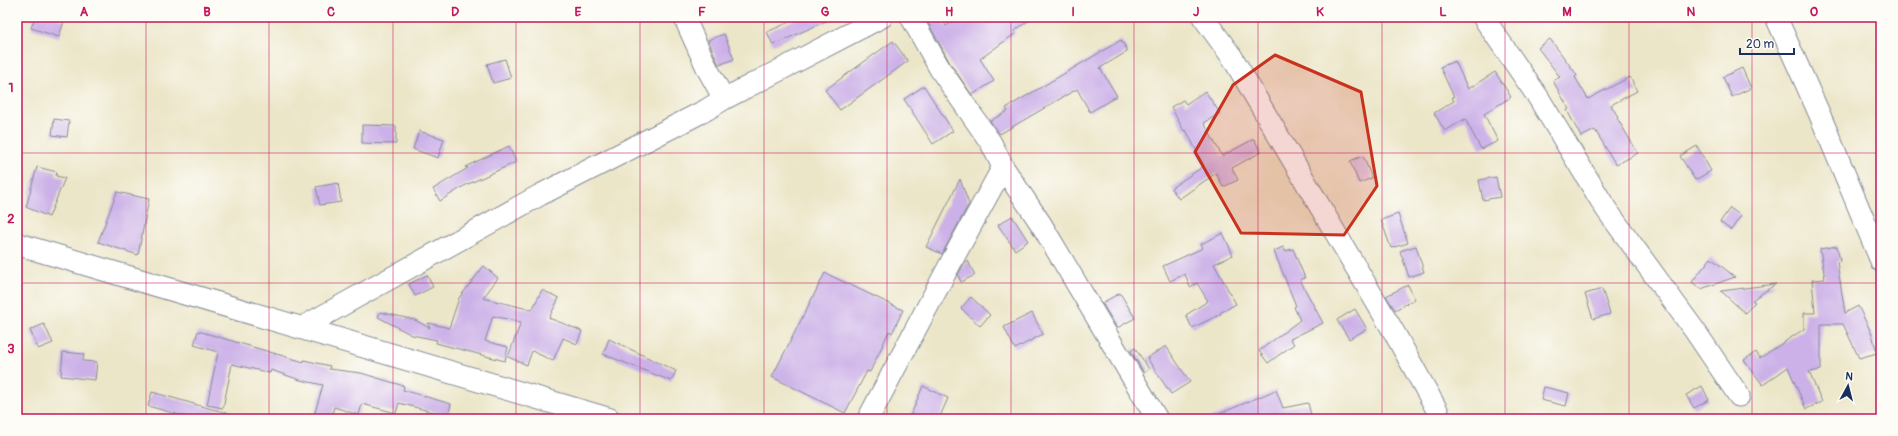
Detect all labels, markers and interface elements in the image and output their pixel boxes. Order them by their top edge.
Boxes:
text: A [80,4,89,20]
text: B [203,4,211,20]
text: C [327,4,335,20]
text: D [451,4,459,20]
text: E [575,4,582,20]
text: F [698,4,706,20]
text: G [821,4,830,20]
text: H [945,4,953,20]
text: I [1071,4,1075,20]
text: J [1193,4,1199,20]
text: K [1316,4,1324,20]
text: L [1439,4,1447,20]
text: M [1562,4,1572,20]
text: N [1687,4,1696,20]
text: O [1810,4,1819,20]
scale bar [1740,30,1794,56]
text: 20 m [1746,37,1775,52]
text: 1 [8,80,14,96]
text: 2 [7,211,15,227]
text: 3 [7,341,15,357]
north arrow [1828,366,1868,406]
text: N [1845,370,1854,384]

